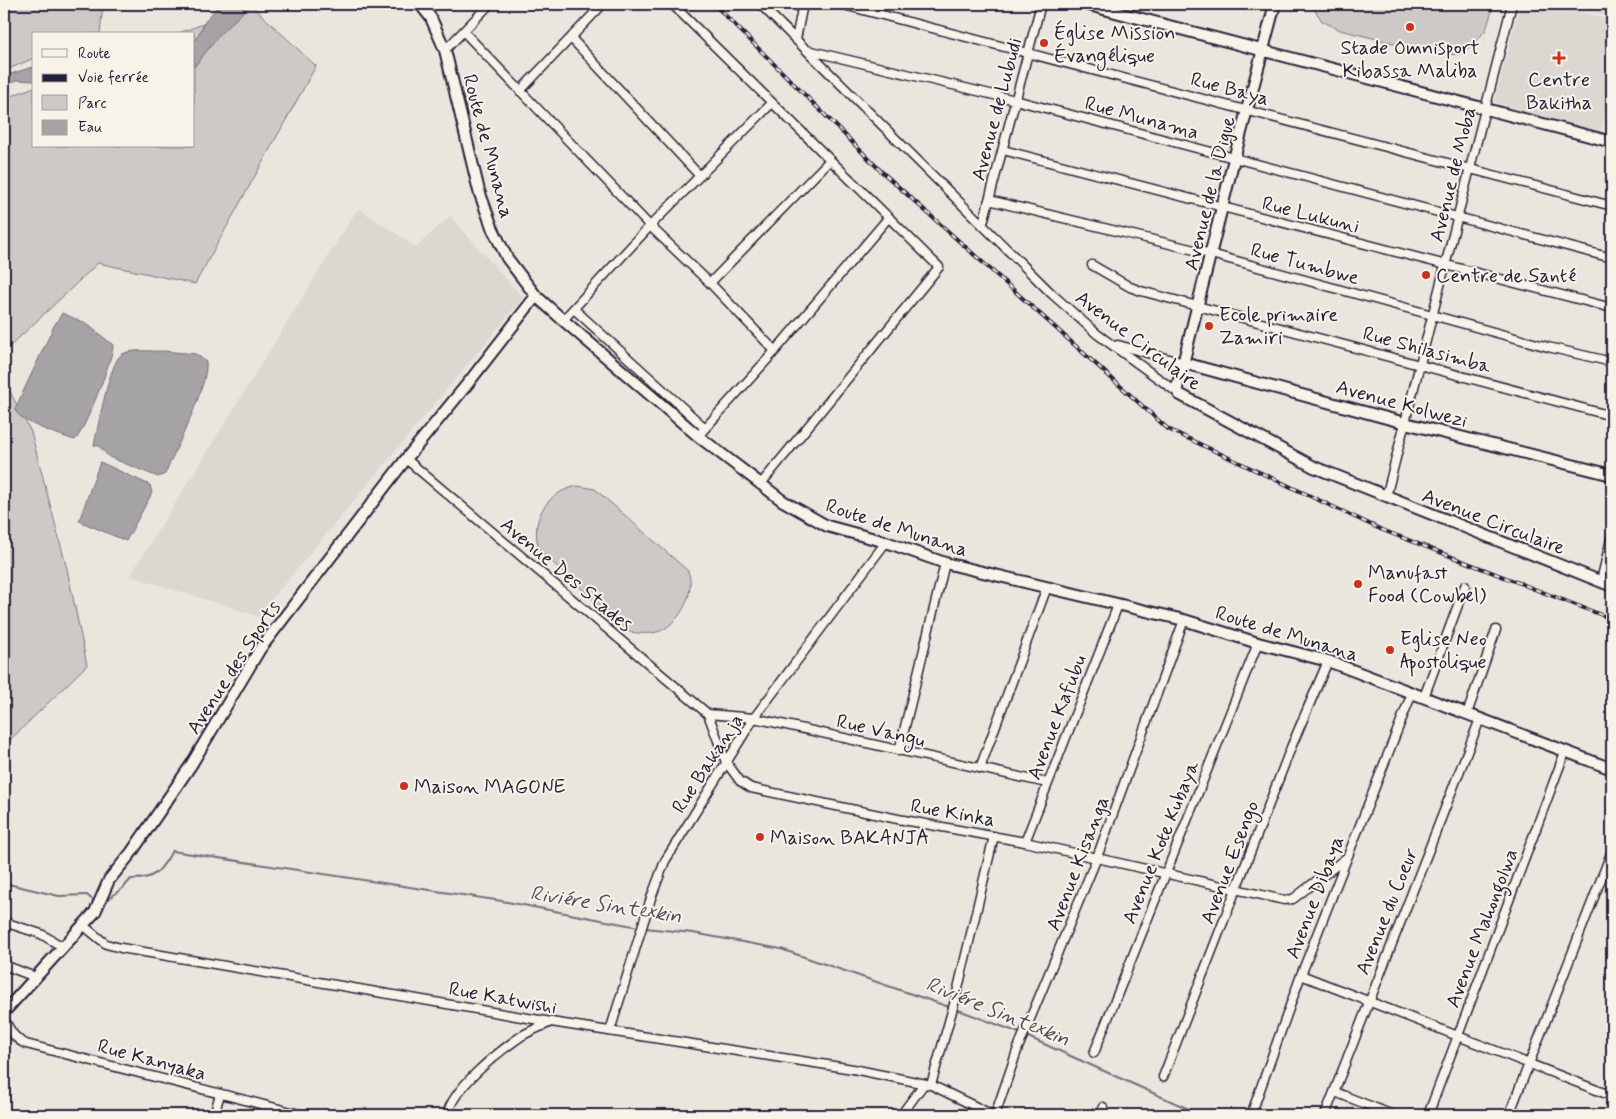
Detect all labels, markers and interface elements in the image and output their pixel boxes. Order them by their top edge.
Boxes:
place label: Église Mission Évangélique [1054,20,1176,71]
marker: Stade Omnisport Kibassa Maliba [1404,21,1416,33]
legend [32,32,195,148]
street label: Avenue de Lubudi [965,35,1030,184]
place label: Stade Omnisport Kibassa Maliba [1340,35,1480,85]
marker: Église Mission Évangélique [1038,37,1050,49]
text: Route [78,44,111,64]
marker: Centre Bakitha [1552,51,1566,65]
street label: Rue Baya [1187,66,1272,113]
place label: Centre Bakitha [1526,67,1592,117]
text: Voie ferrée [78,68,149,88]
street label: Route de Munana [455,71,520,221]
street label: Rue Munama [1082,90,1202,147]
text: Parc [78,94,106,114]
street label: Avenue de Moba [1424,104,1483,245]
street label: Avenue de la Digue [1178,113,1243,273]
text: Eau [78,118,102,138]
street label: Rue Lukuni [1259,190,1362,241]
street label: Rue Tumbwe [1247,237,1362,292]
place label: Centre de Santé [1436,263,1576,290]
marker: Centre de Santé [1420,269,1432,281]
street label: Avenue Circulaire [1070,285,1207,398]
place label: Ecole primaire Zamiri [1219,302,1338,352]
marker: Ecole primaire Zamiri [1203,320,1215,332]
street label: Rue Shilasimba [1360,320,1495,381]
street label: Avenue Kolwezi [1333,374,1470,435]
street label: Avenue Circulaire [1418,483,1569,562]
street label: Route de Munana [822,493,971,564]
street label: Avenue Des Stades [494,512,638,639]
place label: Manufast Food (Cowbel) [1368,560,1486,610]
marker: Manufast Food (Cowbel) [1352,578,1364,590]
street label: Avenue des Sports [181,596,288,740]
street label: Route de Munana [1212,600,1361,669]
place label: Eglise Neo Apostolique [1400,626,1487,677]
marker: Eglise Neo Apostolique [1384,644,1396,656]
street label: Avenue Kafubu [1021,651,1094,784]
street label: Rue Vangu [834,708,928,756]
street label: Rue Bakanja [666,709,751,819]
street label: Avenue Kote Kubaya [1116,756,1207,928]
place label: Maison MAGONE [414,774,566,801]
marker: Maison MAGONE [398,780,410,792]
street label: Avenue Kisanga [1040,792,1116,935]
street label: Rue Kinka [908,793,997,834]
street label: Avenue Esengo [1195,797,1267,928]
place label: Maison BAKANJA [770,825,930,852]
marker: Maison BAKANJA [754,831,766,843]
street label: Avenue Dibaya [1280,832,1351,963]
street label: Avenue du Coeur [1350,844,1425,979]
street label: Avenue Mahongolwa [1440,845,1527,1013]
water label: Riviére Sintexkin [528,879,684,931]
water label: Riviére Sintexkin [921,970,1074,1054]
street label: Rue Katwishi [447,976,559,1021]
street label: Rue Kanyaka [94,1033,209,1088]

